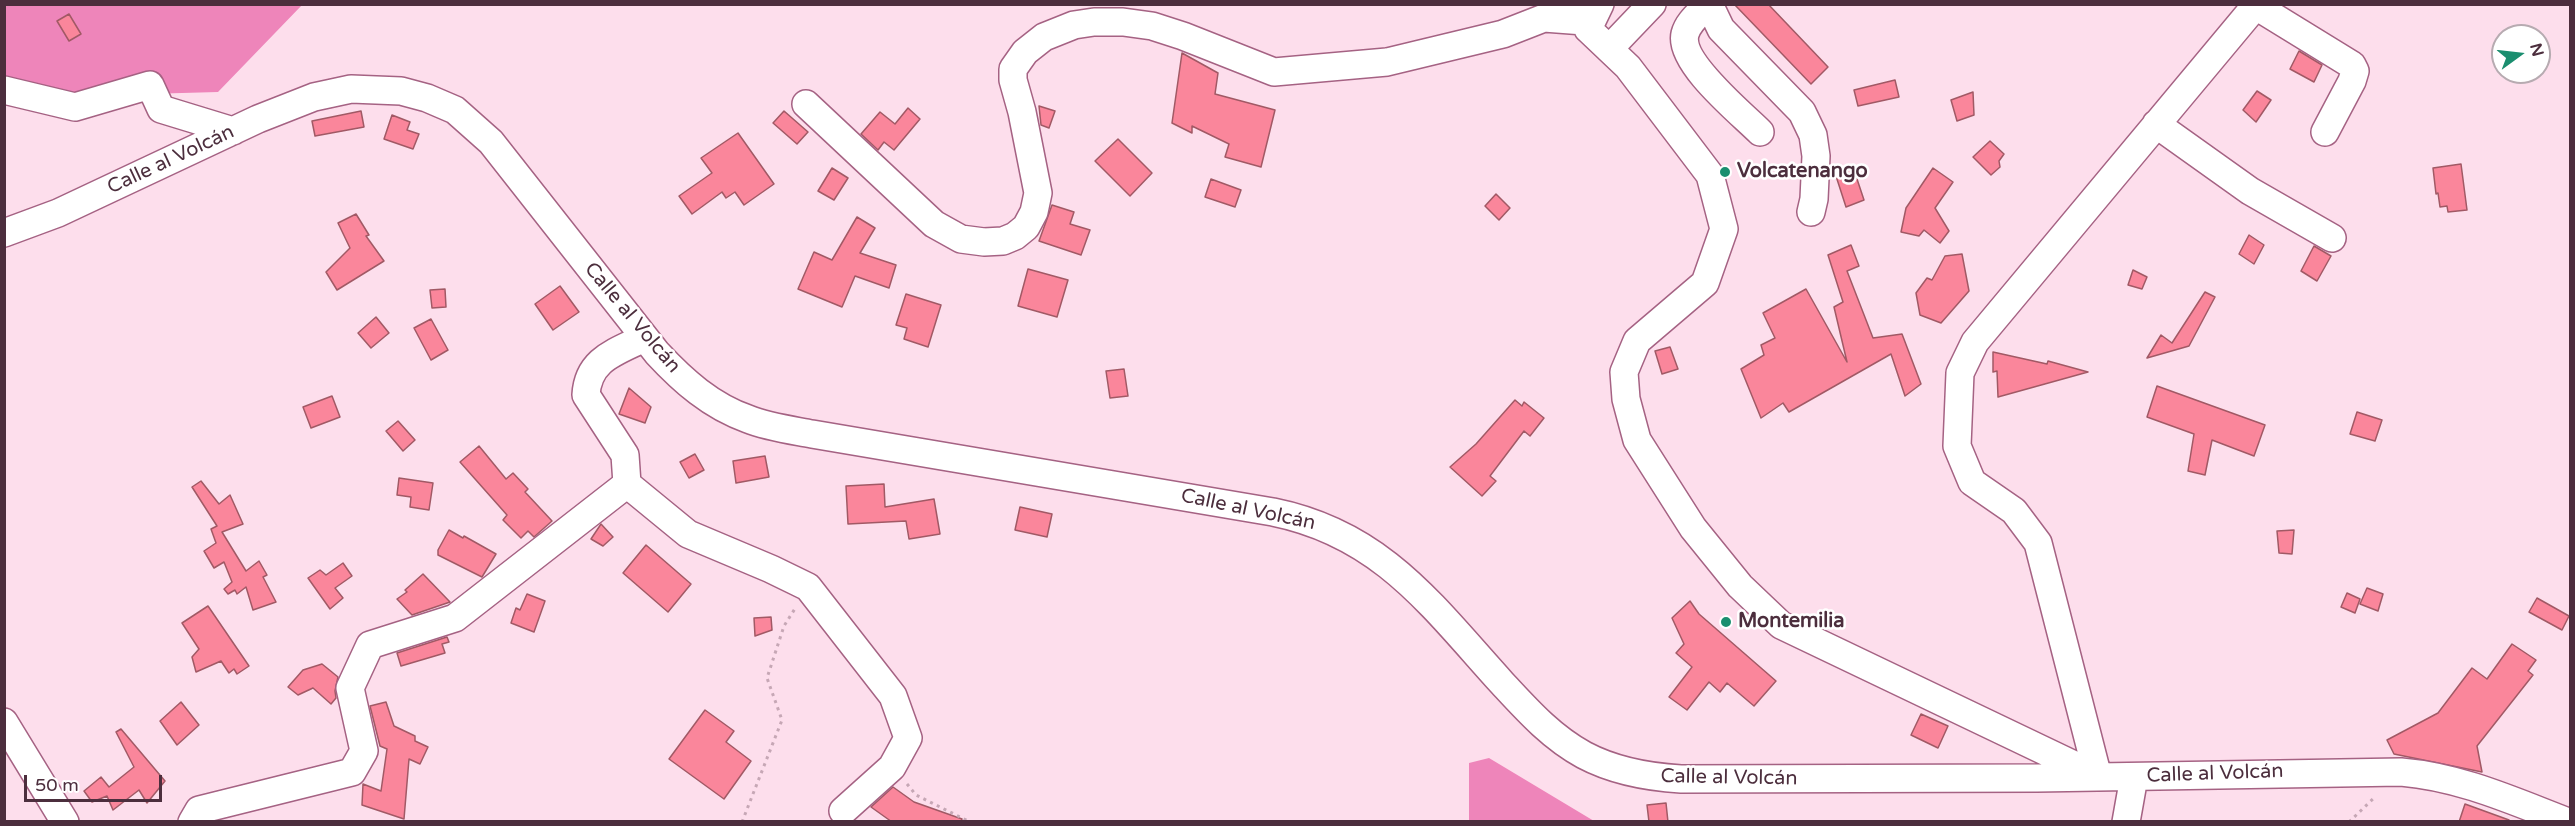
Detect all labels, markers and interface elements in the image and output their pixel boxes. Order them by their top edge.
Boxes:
north arrow [2491,24,2551,84]
text: N [2525,41,2548,59]
street label: Calle al Volcán [104,120,238,200]
place label: Volcatenango [1737,160,1868,184]
marker: Volcatenango [1718,165,1732,179]
street label: Calle al Volcán [579,258,685,378]
street label: Calle al Volcán [1178,484,1318,536]
place label: Montemilia [1738,610,1844,634]
marker: Montemilia [1719,615,1733,629]
street label: Calle al Volcán [2146,760,2284,788]
scale bar [27,763,165,801]
street label: Calle al Volcán [1660,765,1798,791]
text: 50 m [35,774,79,796]

